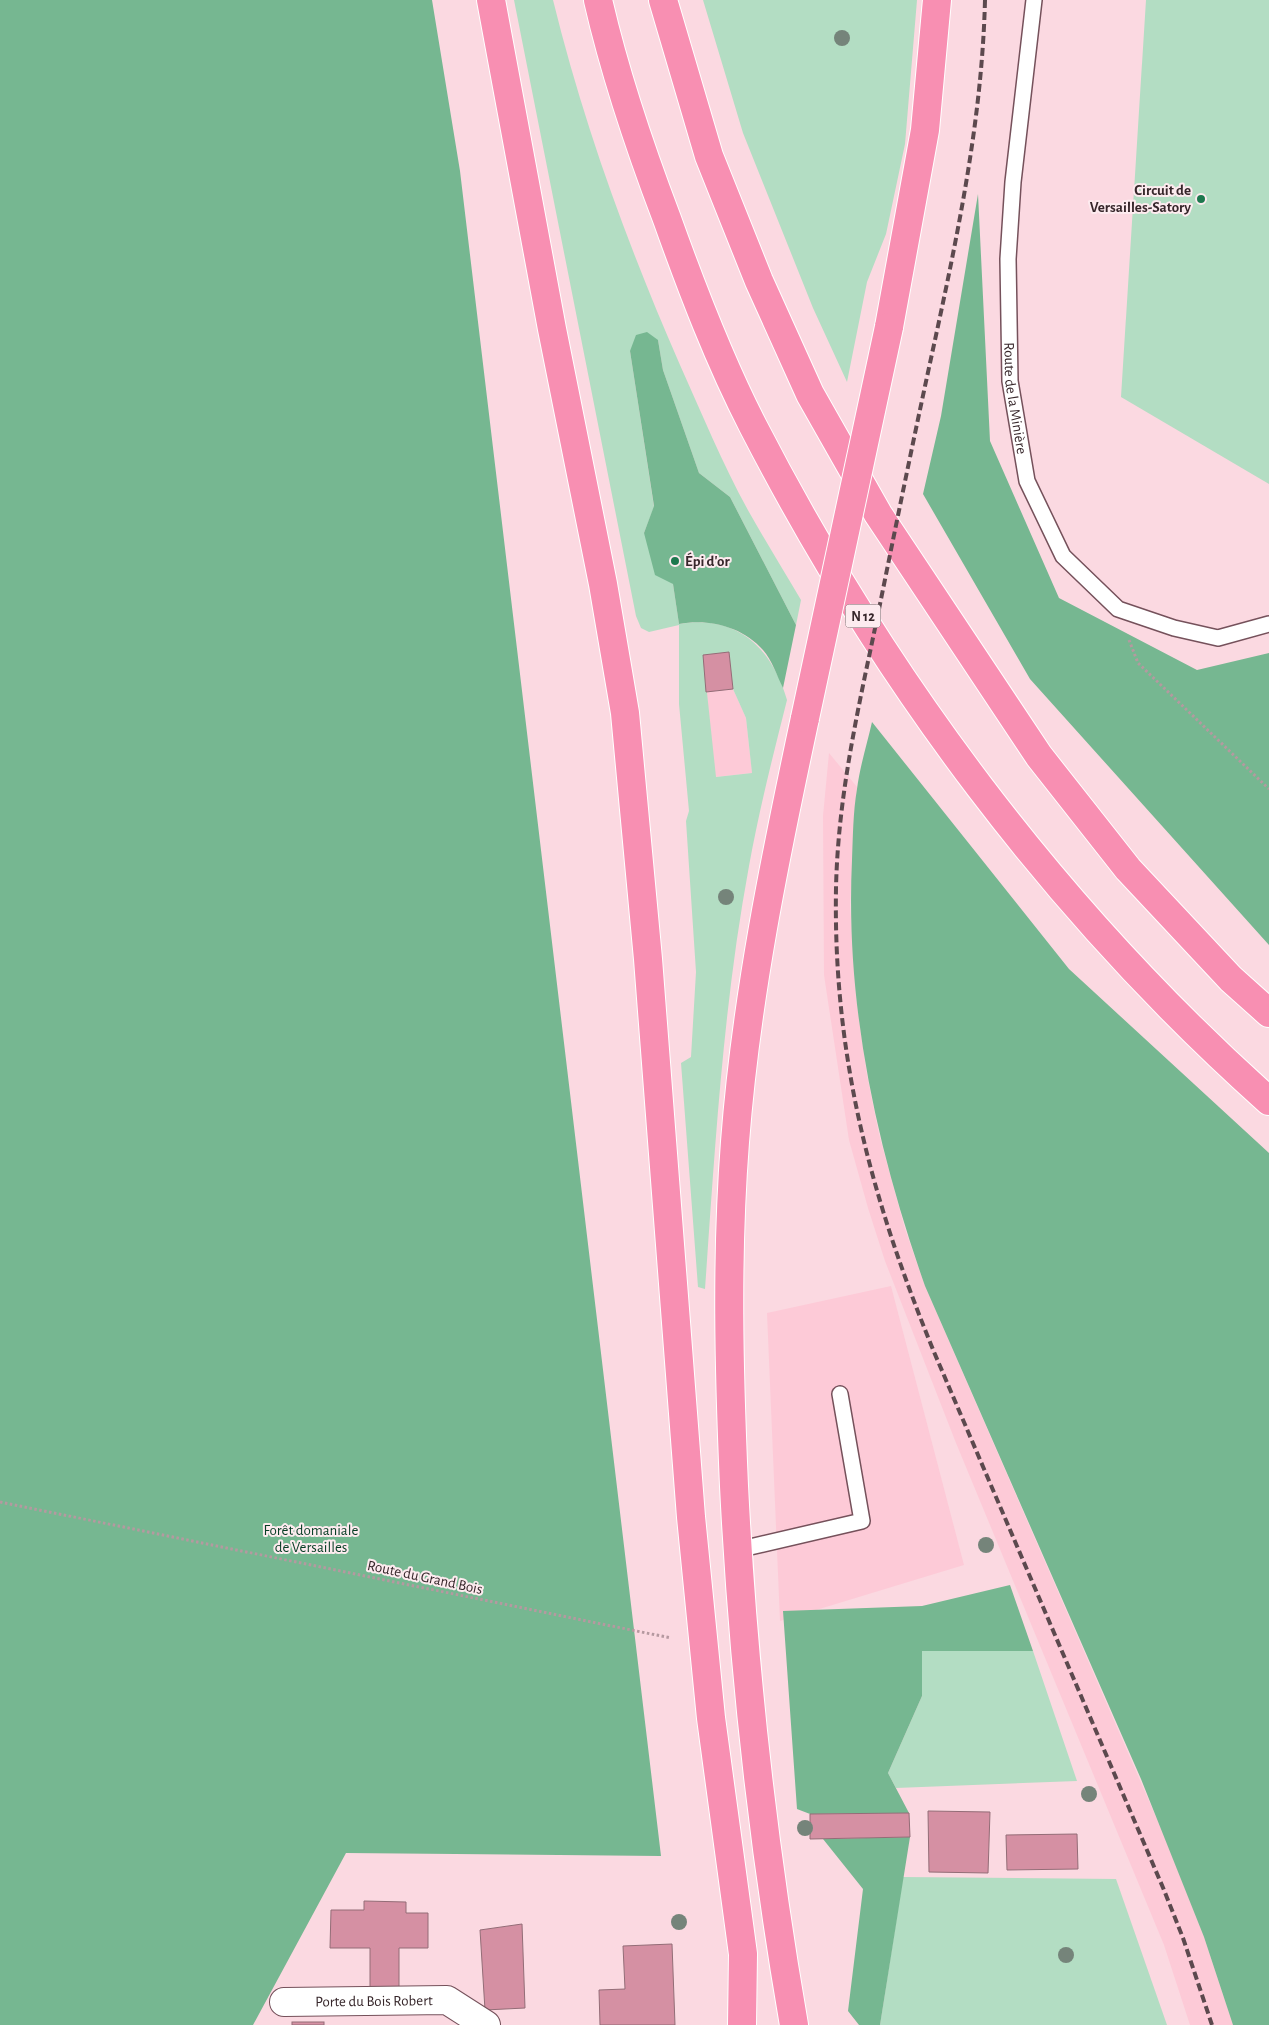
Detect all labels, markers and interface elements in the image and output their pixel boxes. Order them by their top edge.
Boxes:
place label: Circuit de Versailles-Satory [1090,183,1191,215]
marker: Circuit de Versailles-Satory [1195,193,1207,205]
street label: Route de la Minière [1001,342,1029,455]
place label: Épi d'or [685,552,730,569]
marker: Épi d'or [669,555,681,567]
road number: N 12 [846,604,880,628]
park label: Forêt domaniale de Versailles [264,1523,359,1555]
street label: Route du Grand Bois [366,1558,484,1597]
street label: Porte du Bois Robert [315,1993,433,2010]

